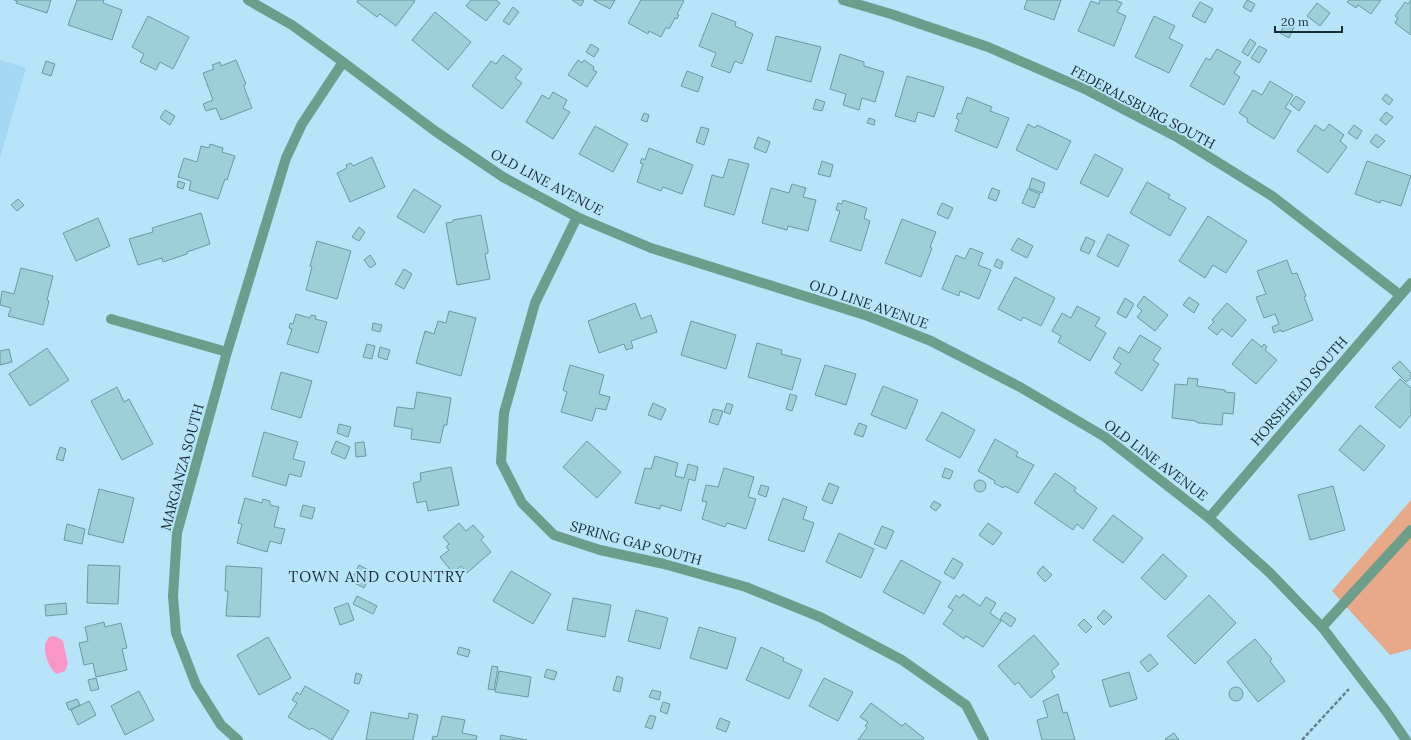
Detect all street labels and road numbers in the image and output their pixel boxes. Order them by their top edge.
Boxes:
street label: FEDERALSBURG SOUTH [1068,61,1219,153]
street label: OLD LINE AVENUE [488,145,607,219]
street label: OLD LINE AVENUE [807,275,931,333]
street label: HORSEHEAD SOUTH [1247,333,1351,449]
street label: MARGANZA SOUTH [156,401,208,533]
street label: OLD LINE AVENUE [1101,415,1212,505]
street label: SPRING GAP SOUTH [568,517,704,569]

